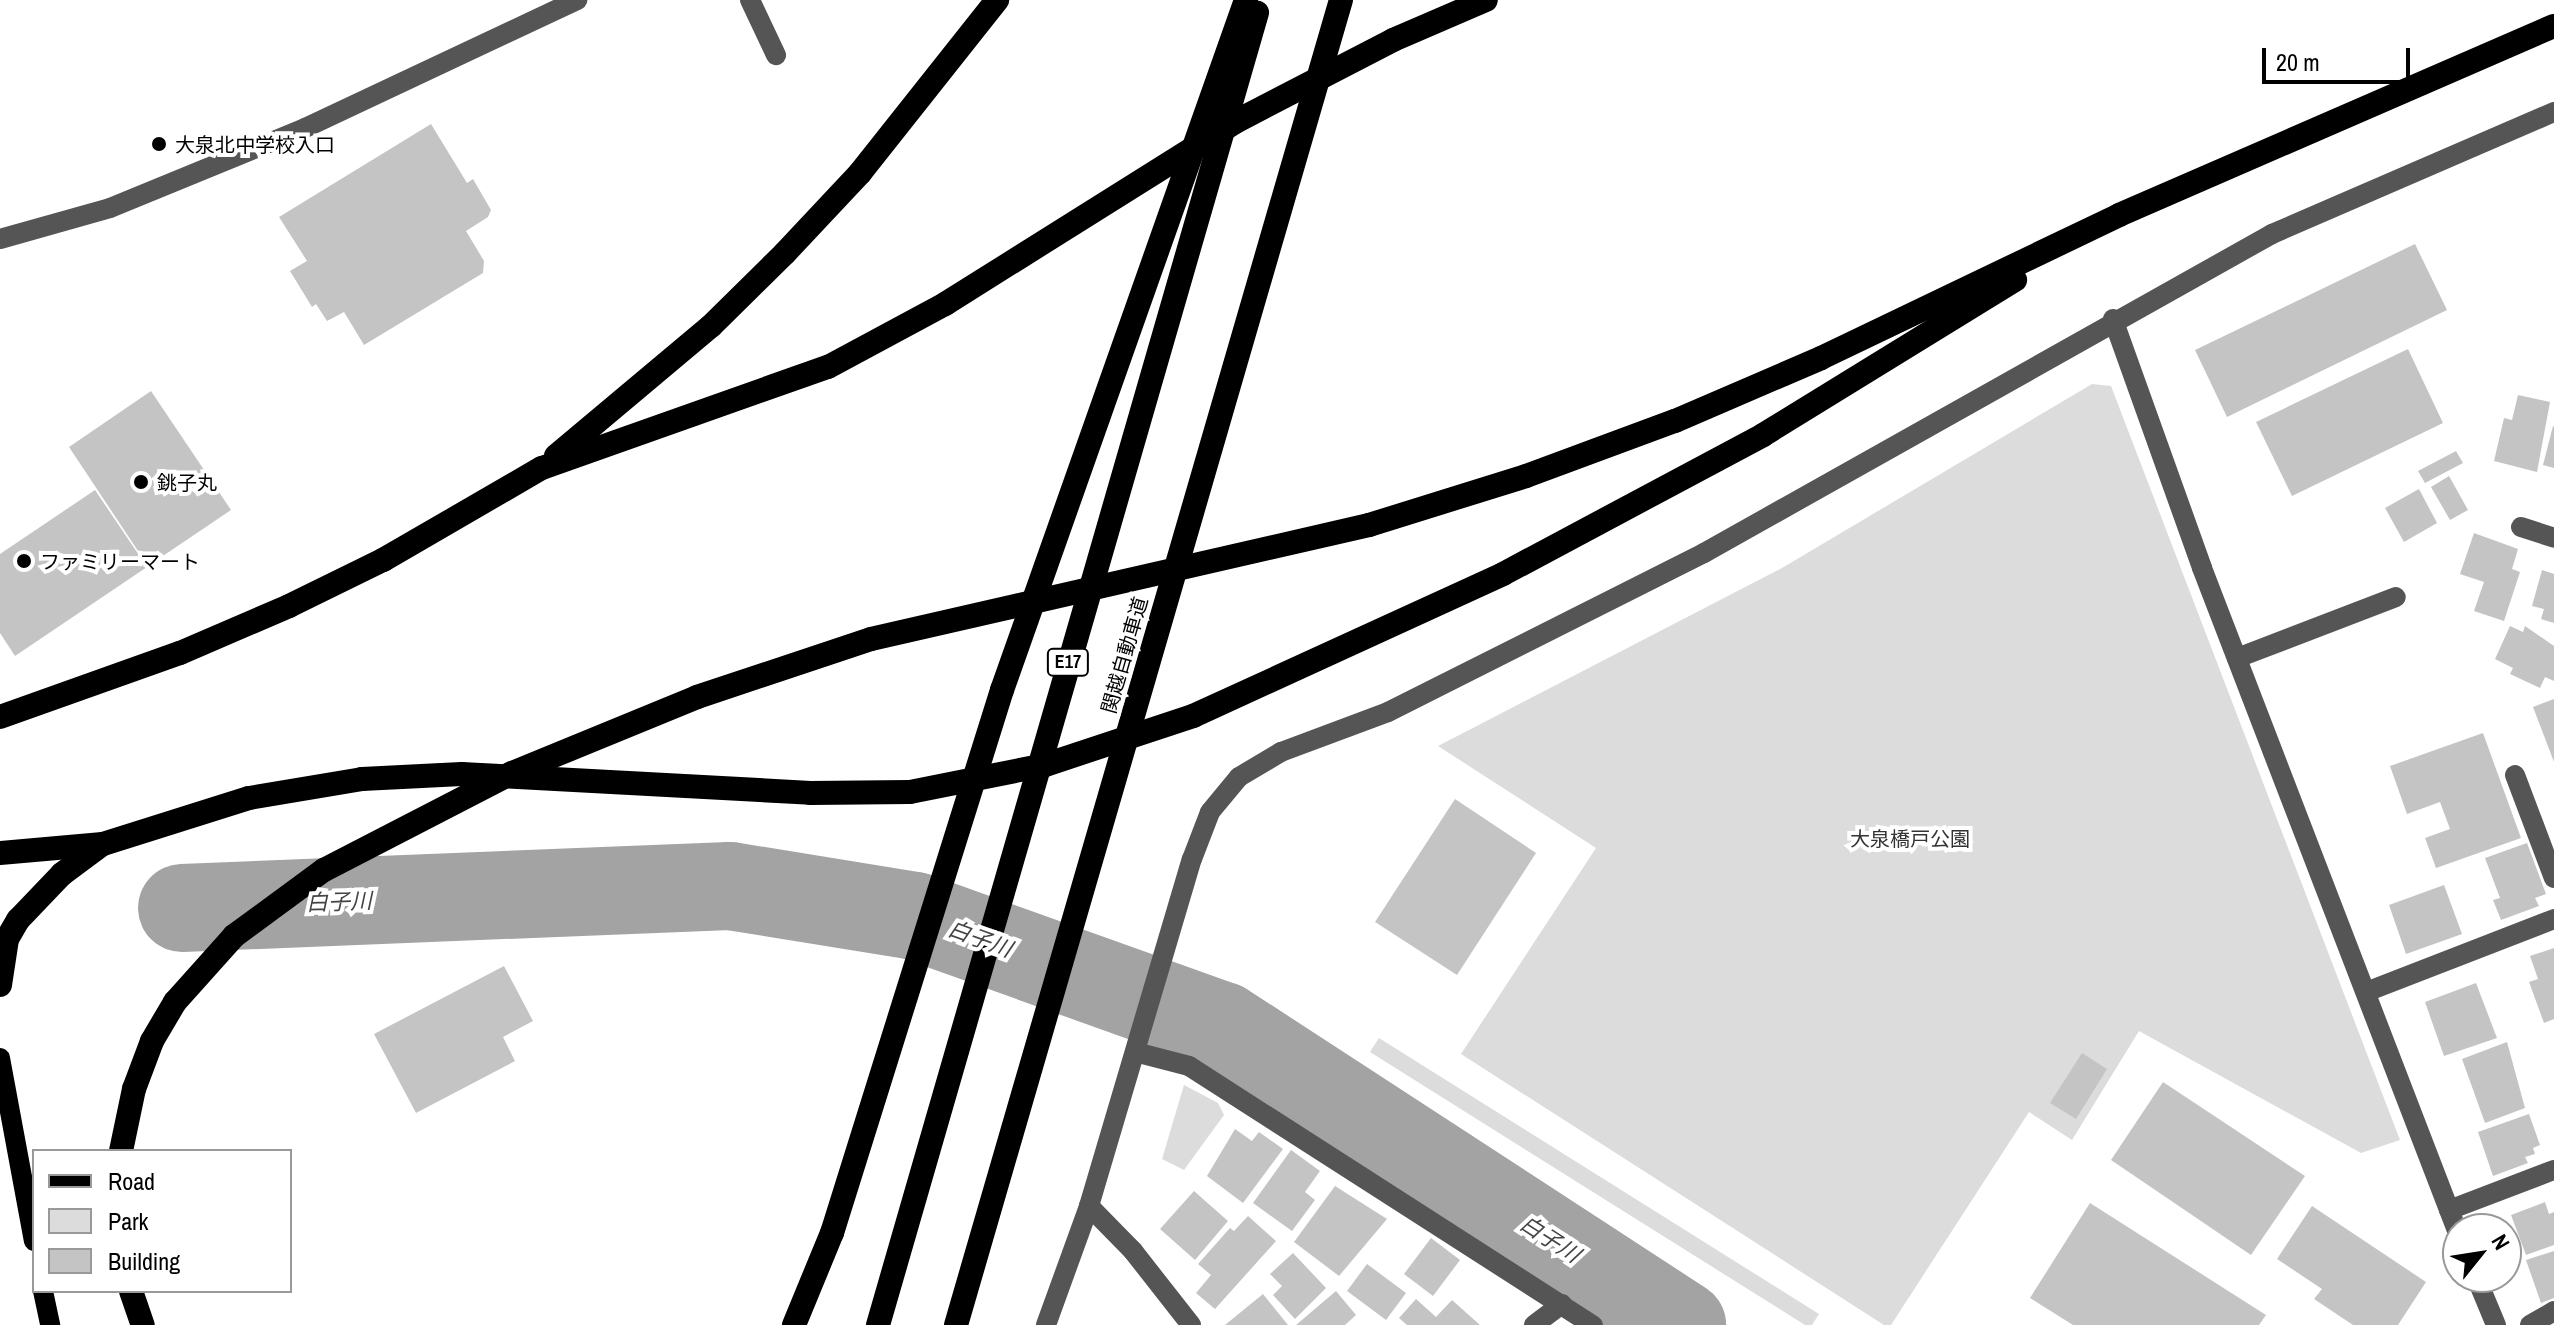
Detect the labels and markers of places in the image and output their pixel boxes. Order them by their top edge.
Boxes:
place label: 大泉北中学校入口 [175,132,335,156]
marker: 大泉北中学校入口 [150,135,168,153]
place label: 銚子丸 [157,470,217,494]
marker: 銚子丸 [132,473,150,491]
place label: ファミリーマート [40,549,200,573]
marker: ファミリーマート [15,552,33,570]

